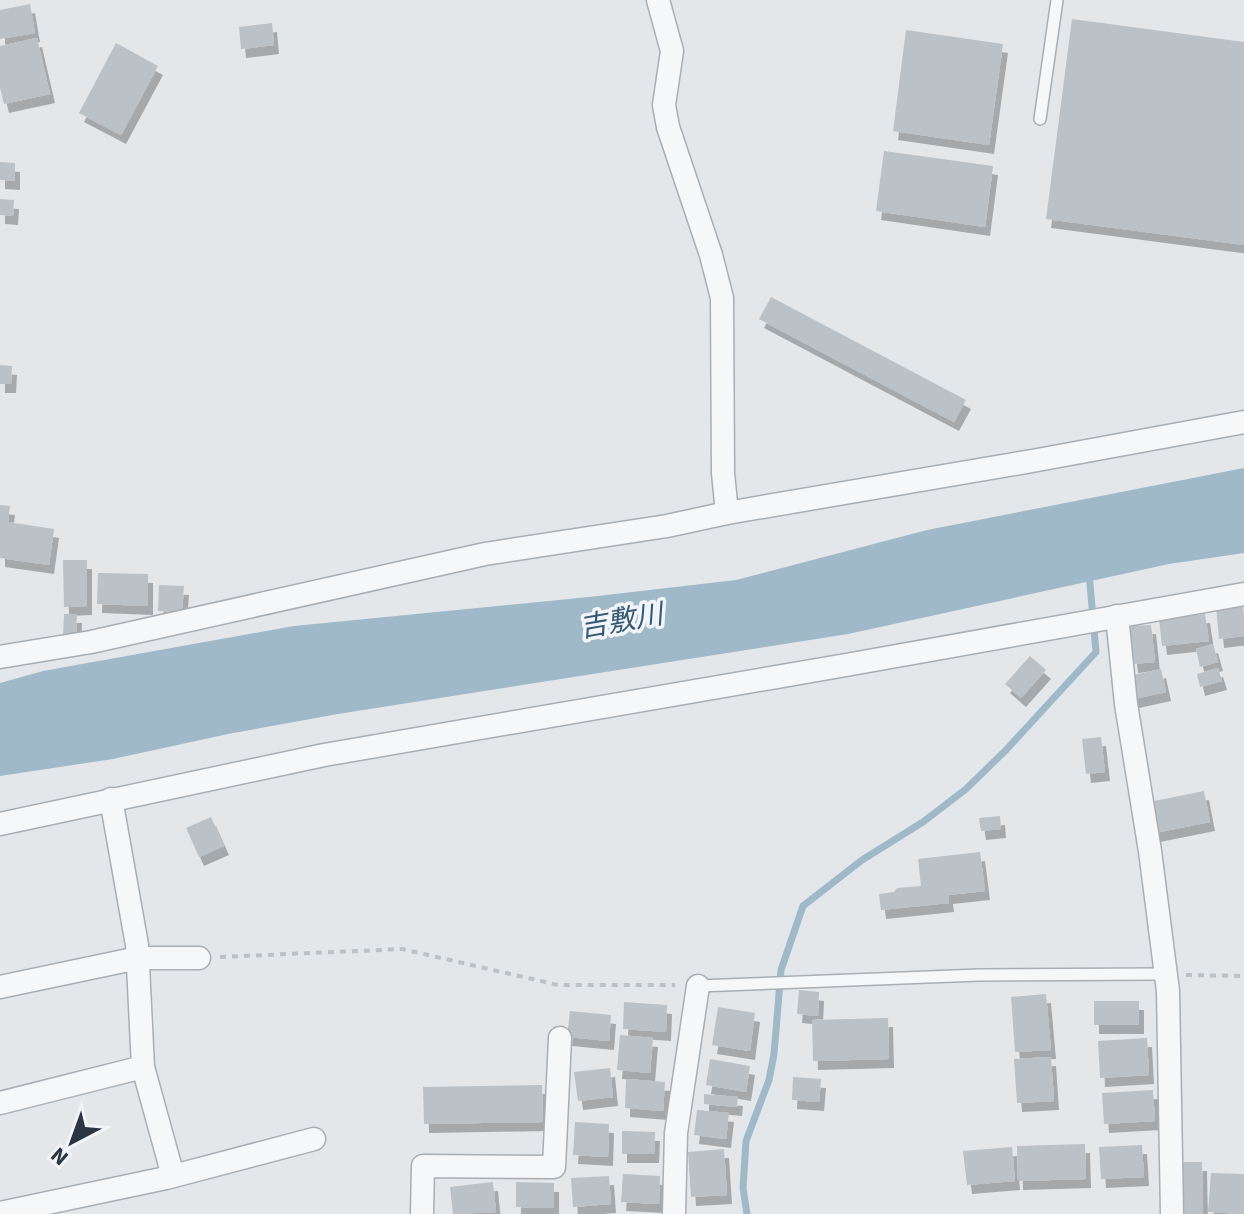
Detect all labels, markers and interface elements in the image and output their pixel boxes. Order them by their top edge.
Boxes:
water label: 吉敷川 [576,593,669,648]
north arrow [32,1102,112,1182]
text: N [44,1139,76,1173]

